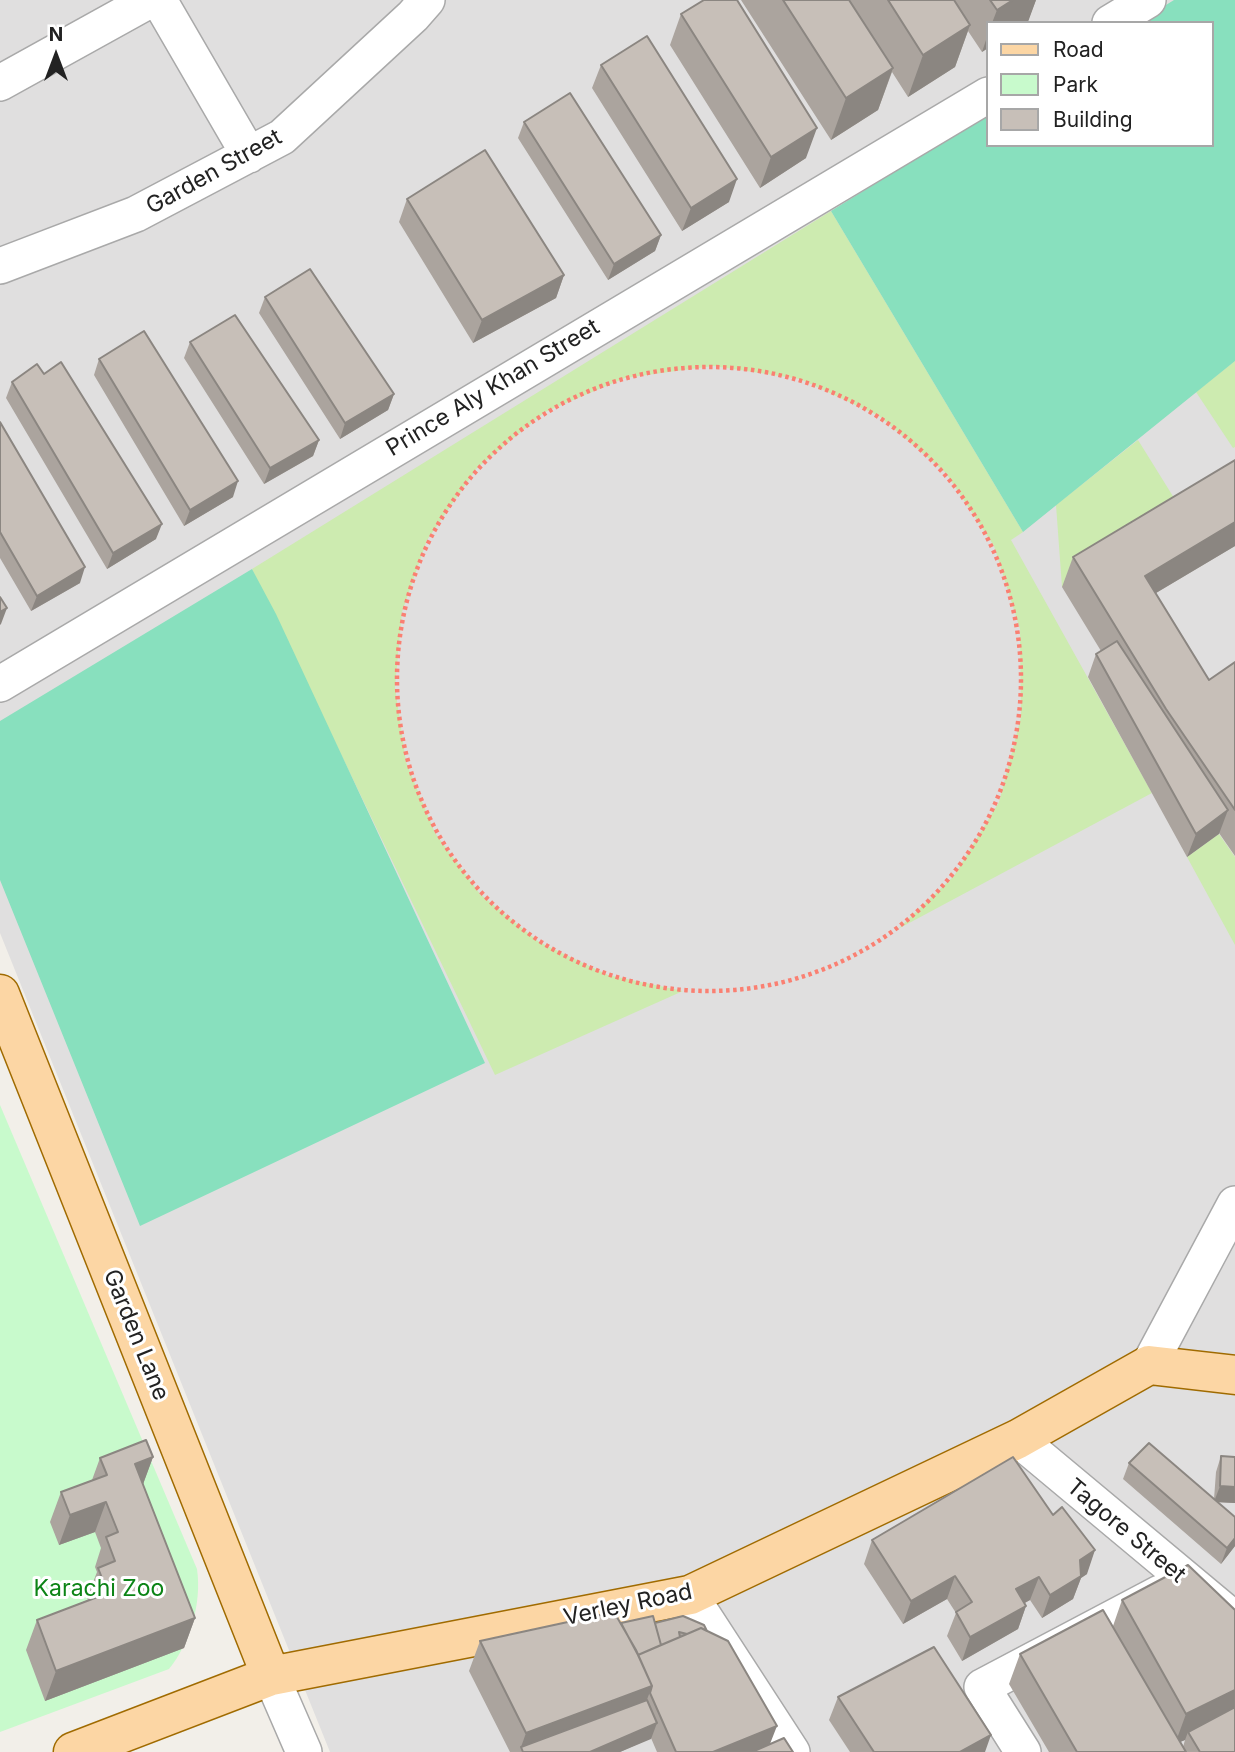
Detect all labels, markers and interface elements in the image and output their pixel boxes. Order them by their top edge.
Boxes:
north arrow [21,21,91,91]
legend [986,21,1214,147]
text: N [49,23,63,46]
text: Road [1053,37,1104,62]
text: Park [1053,72,1098,97]
text: Building [1053,107,1133,132]
street label: Garden Street [141,123,287,221]
street label: Prince Aly Khan Street [381,313,605,463]
street label: Garden Lane [97,1265,175,1405]
street label: Tagore Street [1061,1473,1191,1589]
park label: Karachi Zoo [34,1575,164,1603]
street label: Verley Road [561,1578,695,1632]

